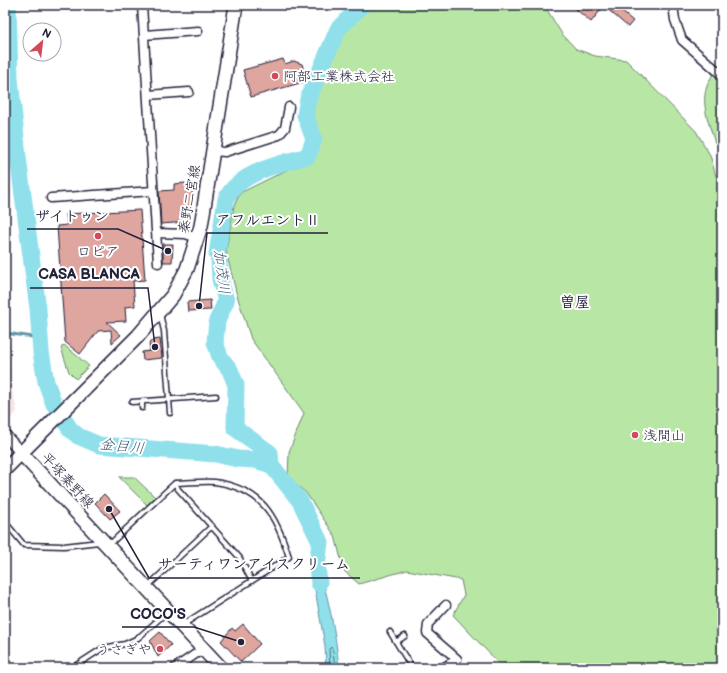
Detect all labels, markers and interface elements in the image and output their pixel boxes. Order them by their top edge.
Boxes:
north arrow [22,22,62,62]
text: N [40,26,53,41]
place label: 阿部工業株式会社 [283,68,395,85]
marker: 阿部工業株式会社 [270,71,280,81]
street label: 秦野二宮線 [175,163,204,235]
callout: ザイトゥン [27,202,118,229]
callout: アフルエントⅡ [207,206,328,233]
text: ザイトゥン [35,207,109,226]
text: アフルエントⅡ [216,211,320,230]
marker: ロピア [93,231,103,241]
place label: ロピア [77,243,119,260]
water label: 加茂川 [209,249,234,296]
callout: CASA BLANCA [30,261,148,288]
text: CASA BLANCA [38,265,141,284]
district label: 曽屋 [560,293,590,312]
place label: 浅間山 [643,427,685,444]
marker: 浅間山 [630,430,640,440]
water label: 金目川 [99,435,145,458]
street label: 平塚秦野線 [38,449,98,512]
callout: サーティワンアイスクリーム [149,551,360,578]
text: サーティワンアイスクリーム [158,555,350,574]
callout: COCO'S [122,600,194,627]
text: COCO'S [130,605,186,624]
place label: うさぎや [96,641,152,658]
marker: うさぎや [155,644,165,654]

